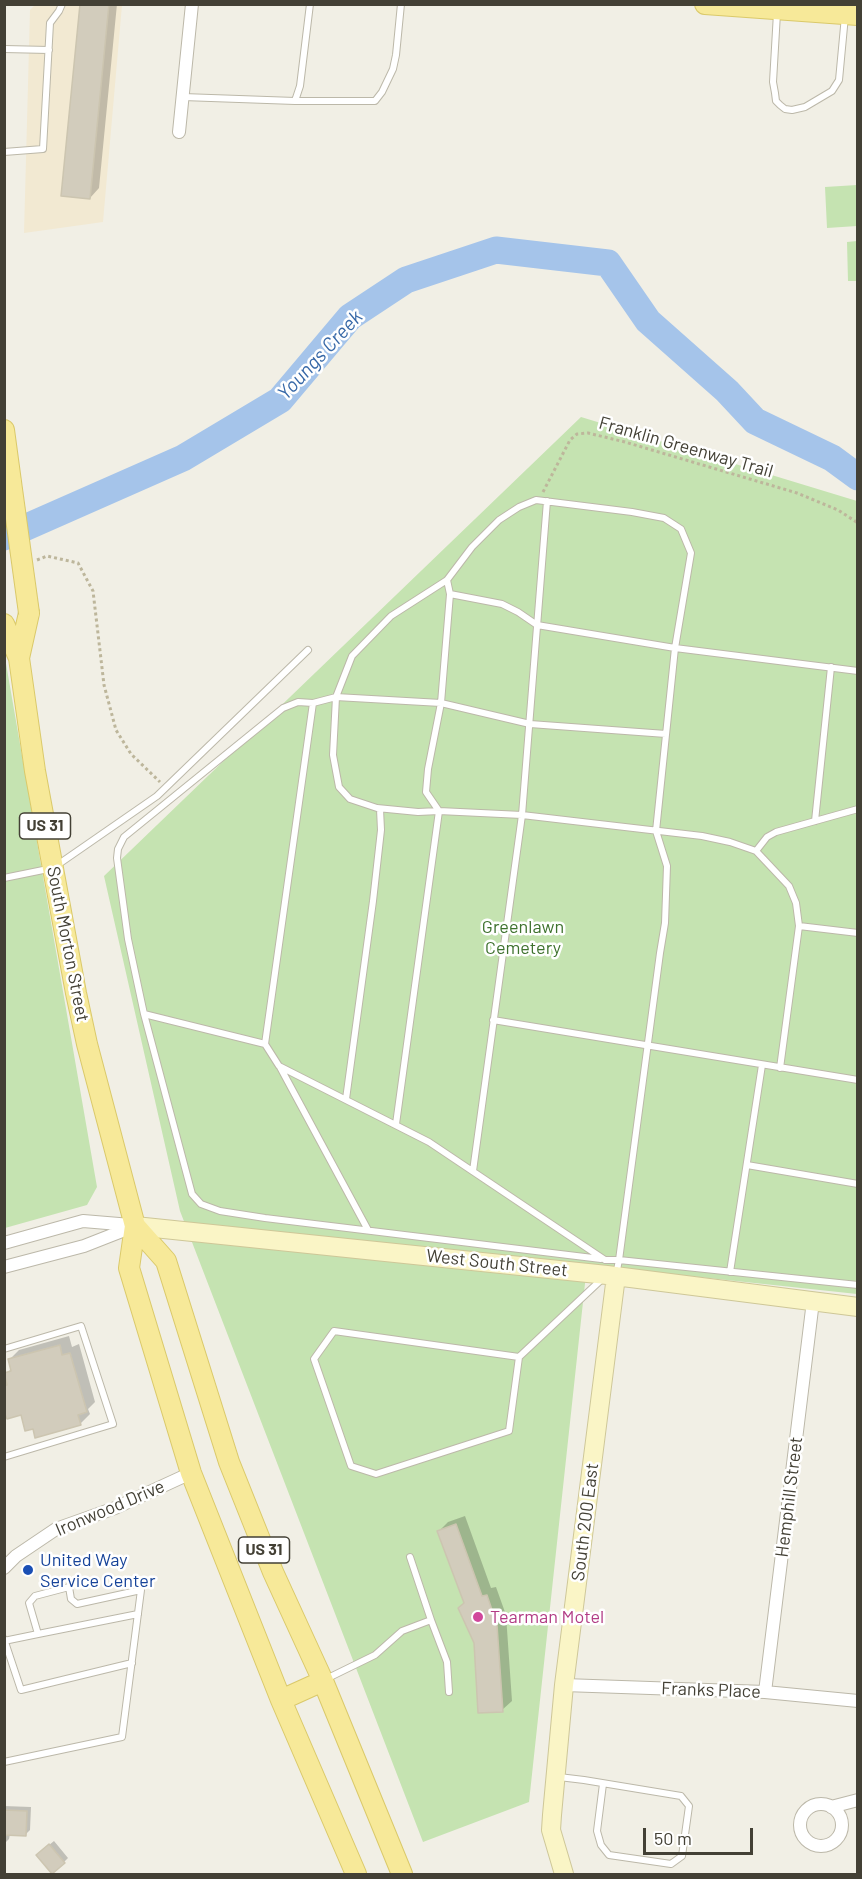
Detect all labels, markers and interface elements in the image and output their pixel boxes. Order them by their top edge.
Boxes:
water label: Youngs Creek [272,305,368,405]
street label: Franklin Greenway Trail [596,412,776,482]
road number: US 31 [20,813,70,839]
street label: South Morton Street [42,864,94,1024]
park label: Greenlawn Cemetery [482,916,564,958]
street label: West South Street [425,1245,569,1281]
street label: Hemphill Street [771,1435,807,1559]
street label: South 200 East [567,1462,603,1582]
street label: Ironwood Drive [52,1475,168,1541]
road number: US 31 [238,1537,290,1563]
place label: United Way Service Center [40,1549,155,1592]
marker: United Way Service Center [21,1563,35,1577]
place label: Tearman Motel [490,1606,604,1628]
marker: Tearman Motel [471,1610,485,1624]
street label: Franks Place [661,1677,761,1703]
scale bar [646,1816,756,1854]
text: 50 m [654,1827,692,1849]

